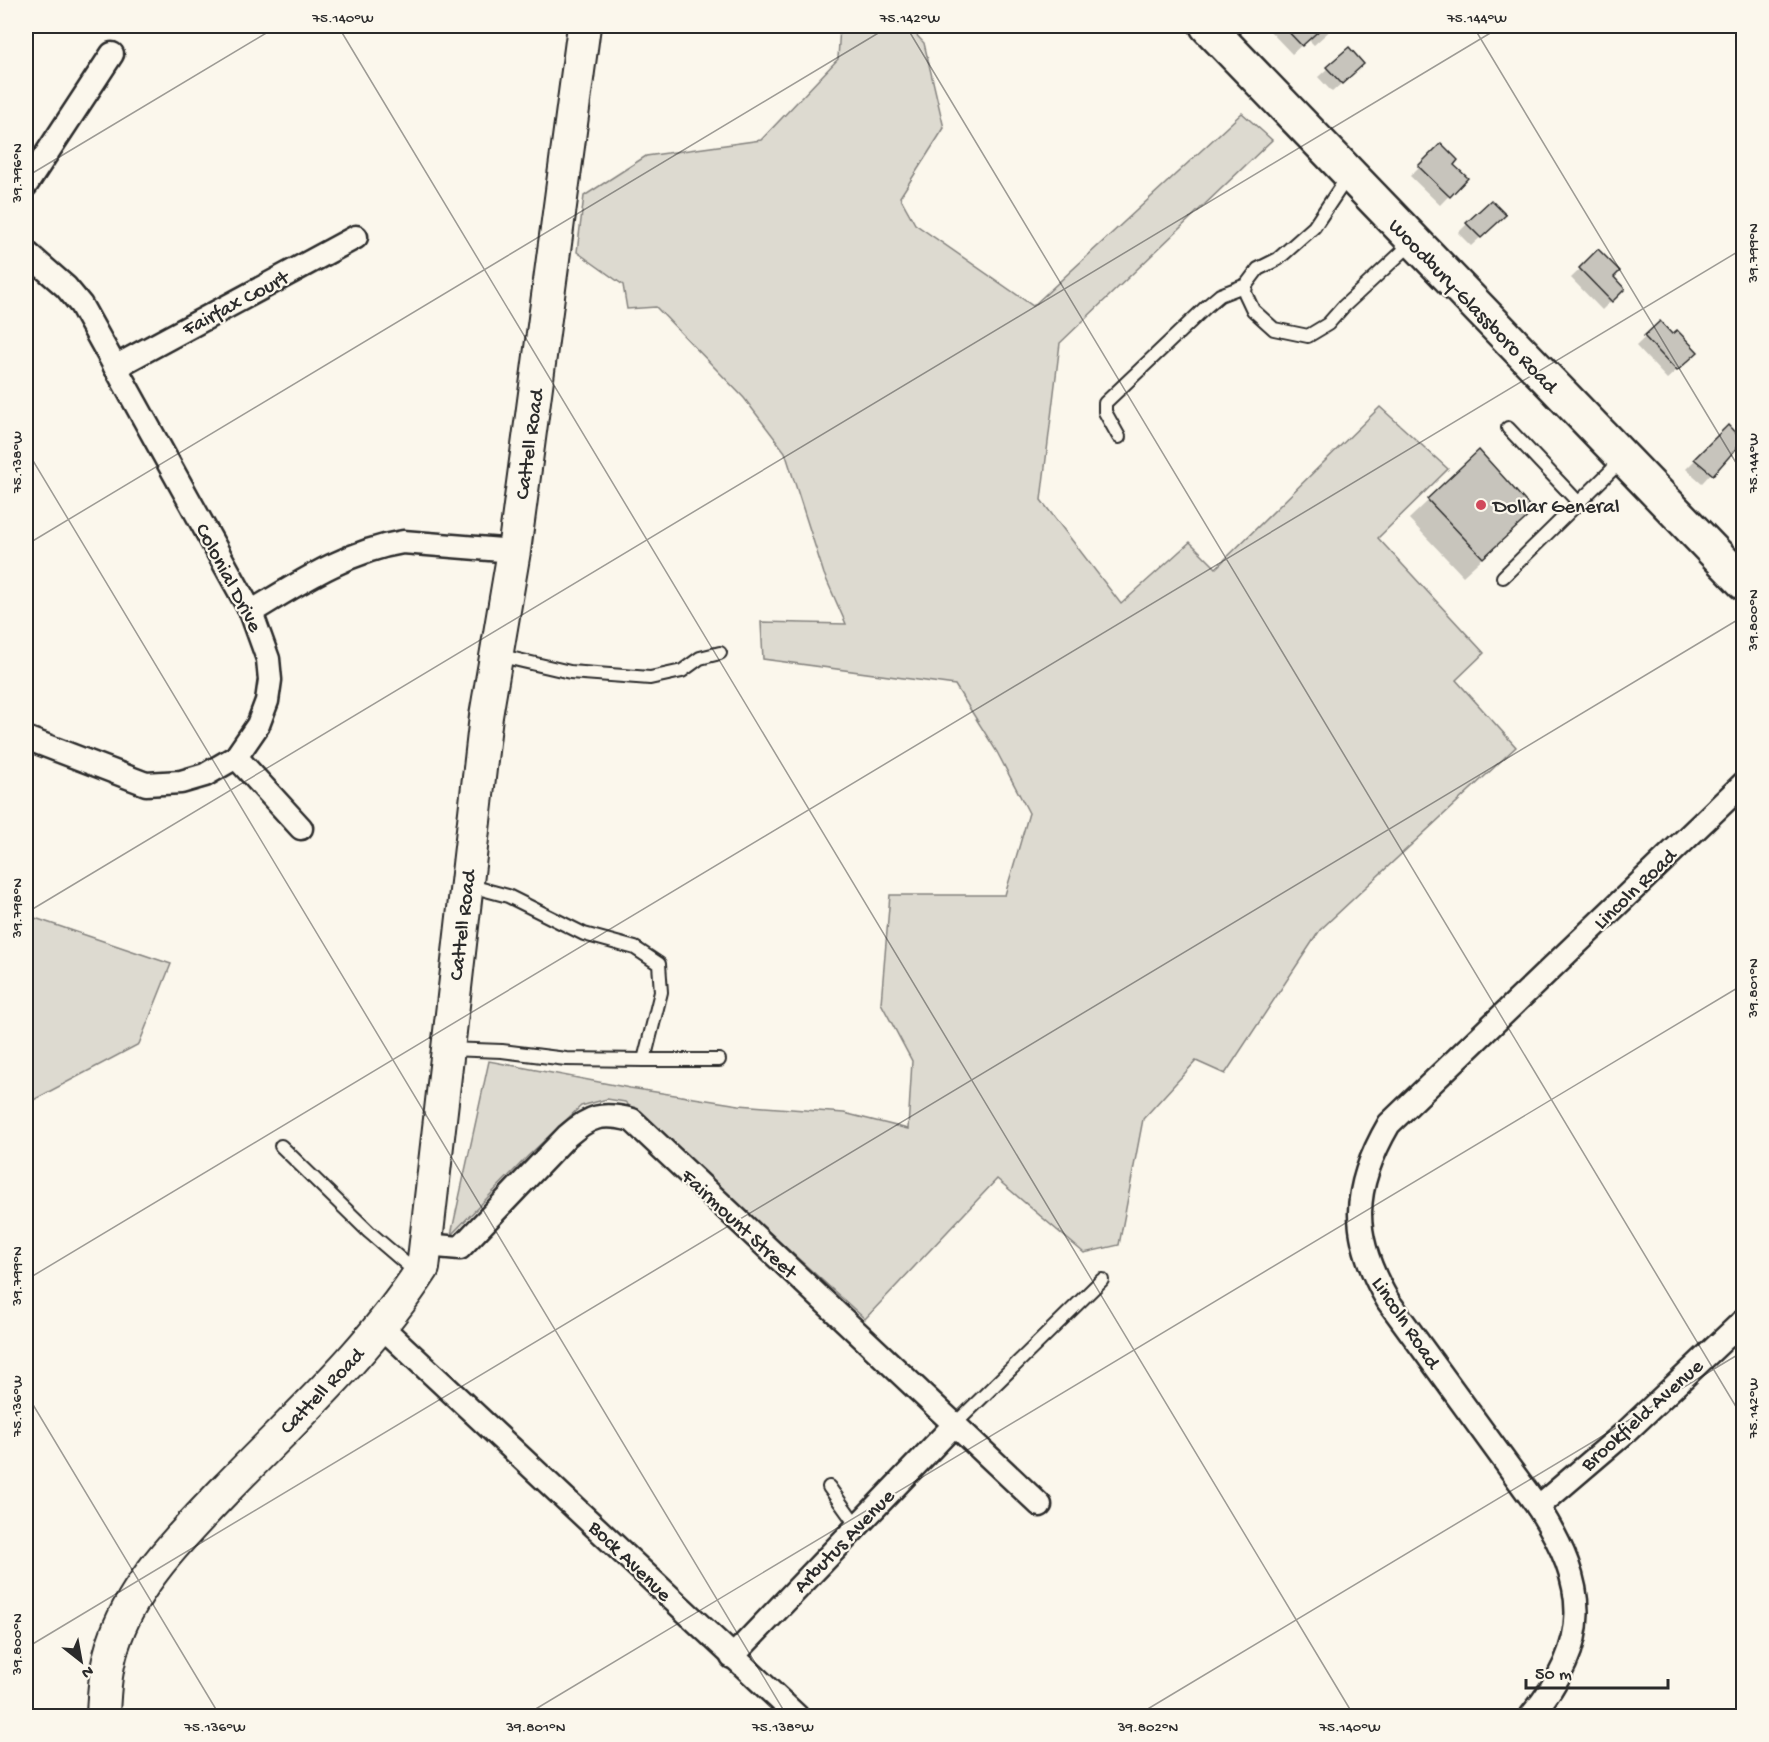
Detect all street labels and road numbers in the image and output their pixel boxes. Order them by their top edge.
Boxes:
street label: Woodbury-Glassboro Road [1381,215,1563,401]
street label: Fairfax Court [178,266,296,344]
street label: Cattell Road [511,386,552,501]
street label: Colonial Drive [188,520,267,638]
street label: Lincoln Road [1590,844,1684,936]
street label: Cattell Road [445,867,484,982]
street label: Fairmount Street [674,1165,803,1287]
street label: Lincoln Road [1364,1273,1445,1376]
street label: Cattell Road [276,1343,372,1441]
street label: Brookfield Avenue [1576,1354,1711,1479]
street label: Arbutus Avenue [790,1484,902,1600]
street label: Bock Avenue [581,1516,676,1609]

